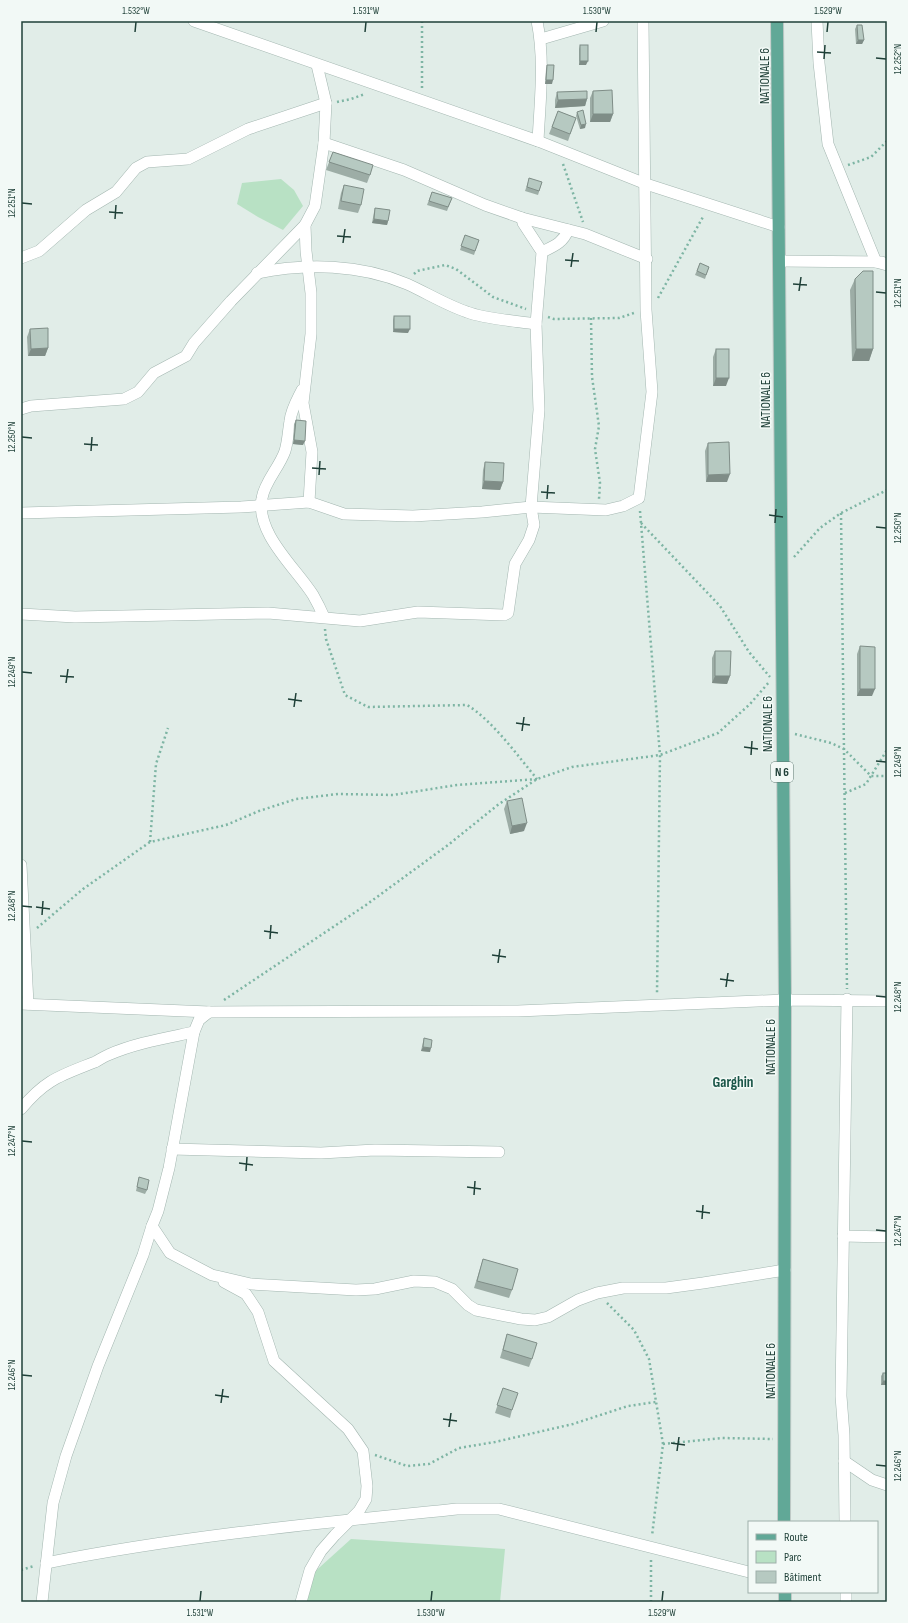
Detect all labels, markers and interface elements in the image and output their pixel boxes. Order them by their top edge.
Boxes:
text: 1.532°W [122,5,150,17]
text: 1.531°W [353,5,380,17]
text: 1.530°W [583,5,611,17]
text: 1.529°W [814,5,842,17]
text: 12.252°N [892,44,904,74]
street label: NATIONALE 6 [757,48,773,104]
text: 12.251°N [6,188,18,218]
text: 12.251°N [892,278,904,308]
street label: NATIONALE 6 [758,372,774,428]
text: 12.250°N [6,422,18,452]
text: 12.250°N [892,513,904,543]
text: 12.249°N [6,657,18,687]
street label: NATIONALE 6 [760,696,776,752]
text: 12.249°N [892,747,904,777]
road number: N 6 [771,762,793,782]
text: 12.248°N [6,891,18,921]
text: 12.248°N [892,982,904,1012]
street label: NATIONALE 6 [763,1019,779,1075]
district label: Garghin [713,1073,753,1092]
text: 12.247°N [6,1126,18,1156]
text: 12.247°N [892,1216,904,1246]
street label: NATIONALE 6 [763,1343,779,1399]
text: 12.246°N [6,1360,18,1390]
text: 12.246°N [892,1451,904,1481]
legend [748,1521,878,1593]
text: Route [784,1530,808,1545]
text: Parc [784,1550,802,1565]
text: Bâtiment [784,1570,822,1585]
text: 1.531°W [187,1607,214,1619]
text: 1.530°W [417,1607,445,1619]
text: 1.529°W [648,1607,676,1619]

